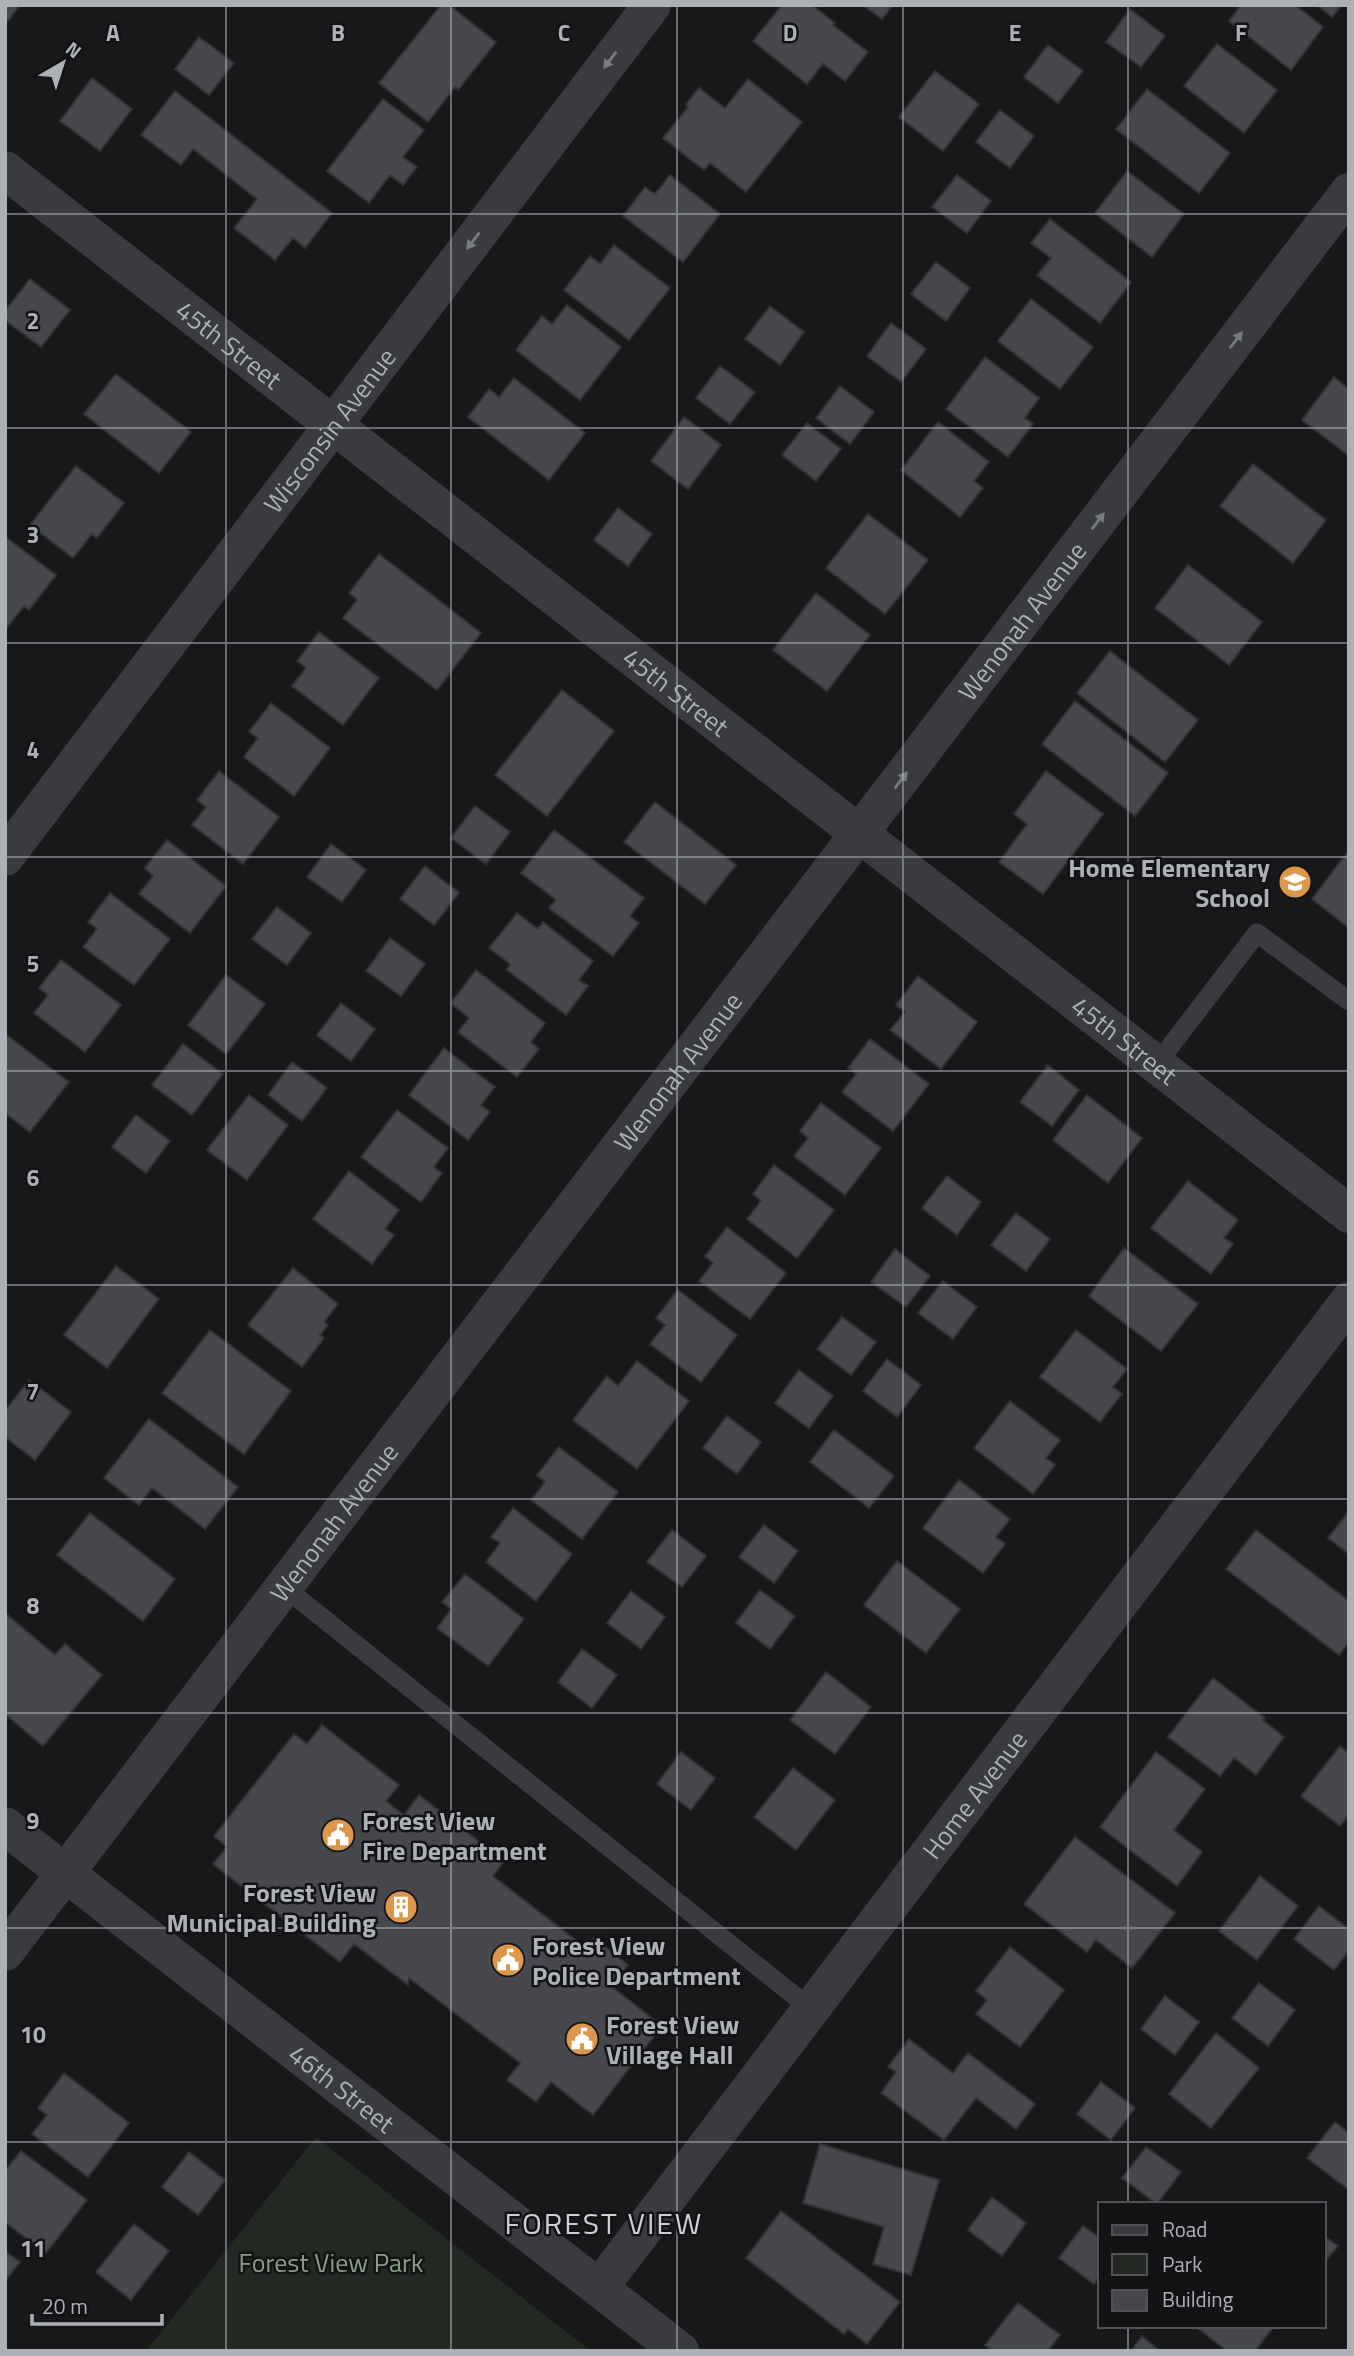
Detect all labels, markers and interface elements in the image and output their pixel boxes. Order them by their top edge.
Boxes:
text: A [106,15,120,50]
text: B [331,15,345,50]
text: C [558,15,570,50]
text: D [783,15,797,50]
text: E [1009,15,1021,50]
text: F [1235,15,1247,50]
north arrow [28,28,98,98]
text: N [60,34,88,65]
one-way arrow [603,50,618,68]
one-way arrow [466,232,480,250]
street label: 45th Street [168,290,291,398]
text: 2 [27,303,39,338]
one-way arrow [1229,331,1244,349]
street label: Wisconsin Avenue [254,339,405,521]
one-way arrow [1091,512,1106,530]
text: 3 [27,517,39,552]
street label: Wenonah Avenue [948,533,1095,709]
street label: 45th Street [615,638,738,745]
text: 4 [27,732,39,767]
one-way arrow [894,771,909,789]
place label: Home Elementary School [1068,848,1270,917]
school or university icon: Home Elementary School [1276,863,1314,901]
text: 5 [27,946,39,981]
street label: Wenonah Avenue [604,983,751,1159]
street label: 45th Street [1063,986,1186,1094]
text: 6 [27,1160,40,1195]
text: 7 [27,1374,39,1409]
street label: Wenonah Avenue [260,1434,407,1610]
text: 8 [27,1588,40,1623]
street label: Home Avenue [912,1722,1036,1867]
place label: Forest View Fire Department [362,1801,547,1870]
text: 9 [27,1803,40,1838]
public building icon: Forest View Fire Department [319,1816,357,1854]
place label: Forest View Municipal Building [167,1873,376,1942]
building icon: Forest View Municipal Building [382,1888,420,1926]
place label: Forest View Police Department [532,1926,741,1995]
public building icon: Forest View Police Department [489,1941,527,1979]
place label: Forest View Village Hall [606,2005,739,2074]
text: 10 [20,2017,46,2052]
public building icon: Forest View Village Hall [563,2020,601,2058]
street label: 46th Street [281,2034,403,2142]
district label: FOREST VIEW [505,2200,703,2246]
legend [1098,2202,1326,2328]
text: Road [1162,2213,1207,2245]
text: 11 [20,2231,46,2266]
park label: Forest View Park [239,2243,423,2282]
text: Park [1162,2248,1202,2280]
scale bar [32,2282,161,2326]
text: Building [1162,2283,1234,2315]
text: 20 m [42,2290,88,2322]

